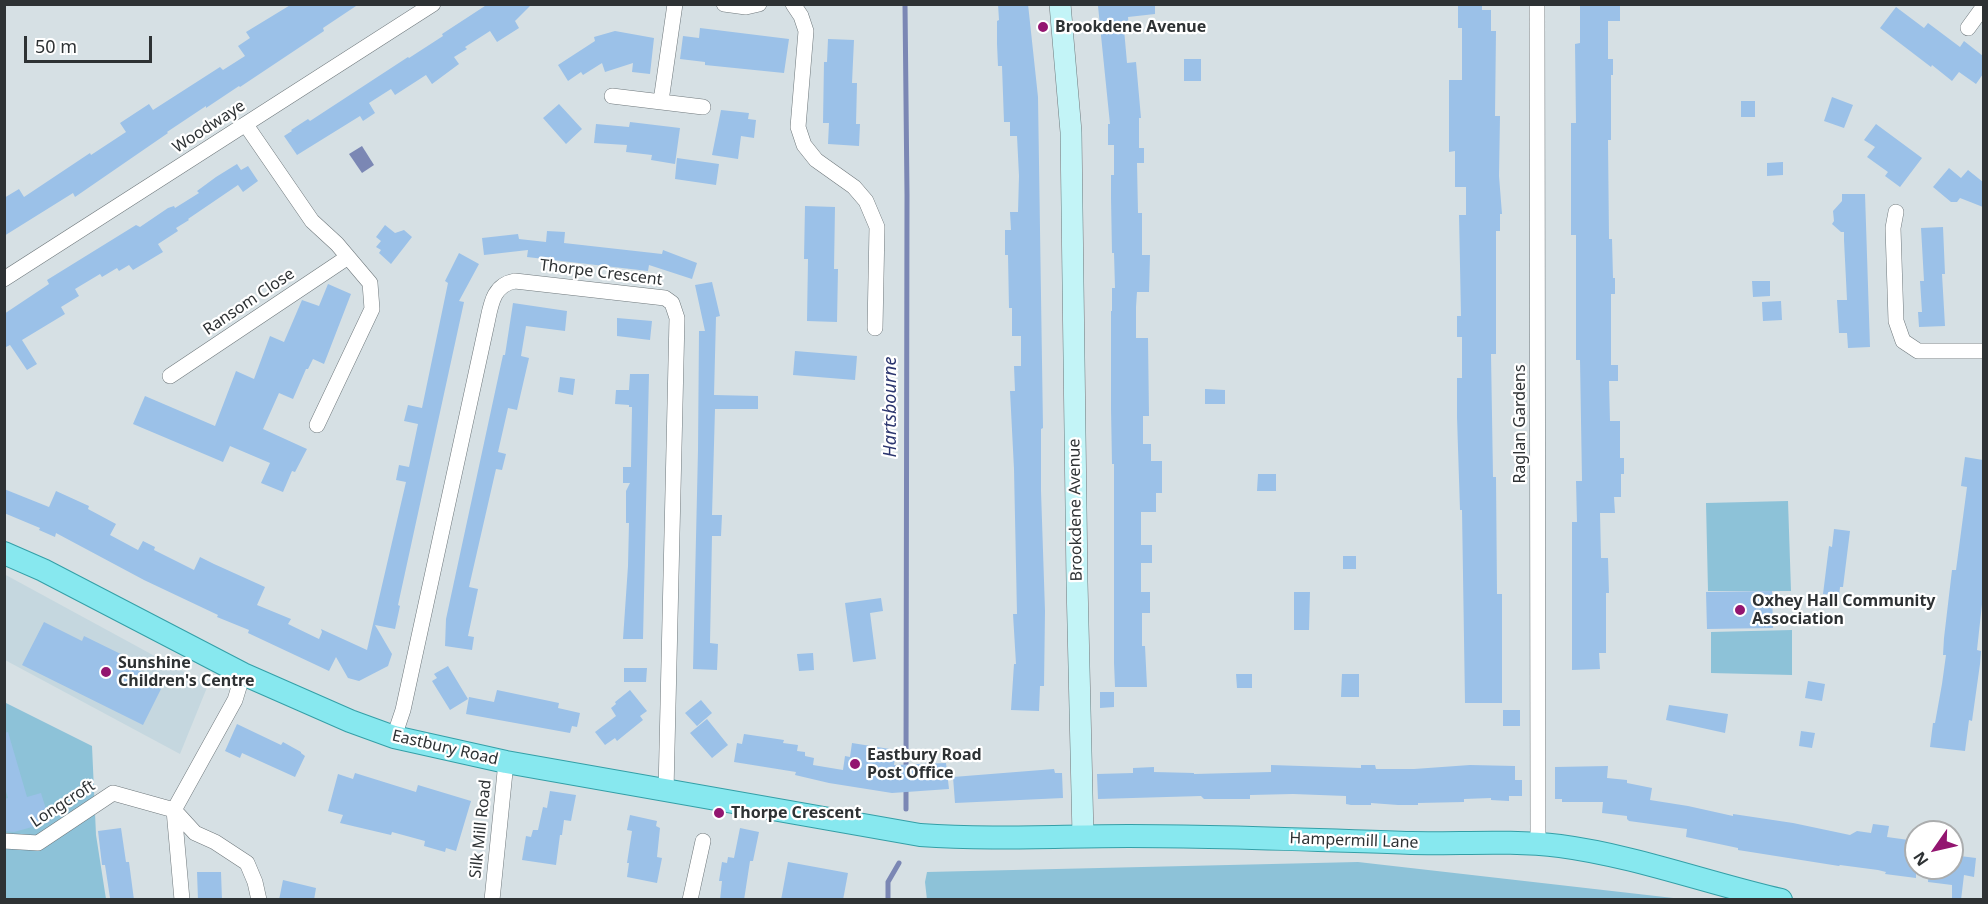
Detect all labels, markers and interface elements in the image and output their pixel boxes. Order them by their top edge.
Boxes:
place label: Brookdene Avenue [1055,17,1206,37]
marker: Brookdene Avenue [1036,20,1050,34]
scale bar [27,24,154,62]
text: 50 m [35,34,77,58]
street label: Woodwaye [169,96,249,158]
street label: Thorpe Crescent [539,256,663,290]
street label: Ransom Close [200,264,298,340]
water label: Hartsbourne [880,357,902,457]
street label: Raglan Gardens [1510,364,1530,484]
street label: Brookdene Avenue [1065,438,1087,582]
place label: Oxhey Hall Community Association [1752,591,1935,629]
marker: Oxhey Hall Community Association [1733,603,1747,617]
place label: Sunshine Children's Centre [118,653,254,691]
marker: Sunshine Children's Centre [99,665,113,679]
street label: Eastbury Road [390,726,500,770]
place label: Eastbury Road Post Office [867,745,982,783]
marker: Eastbury Road Post Office [848,757,862,771]
street label: Longcroft [27,776,99,832]
street label: Silk Mill Road [466,779,496,879]
place label: Thorpe Crescent [731,803,861,823]
marker: Thorpe Crescent [712,806,726,820]
north arrow [1904,820,1964,880]
street label: Hampermill Lane [1289,829,1419,853]
text: N [1908,847,1933,870]

